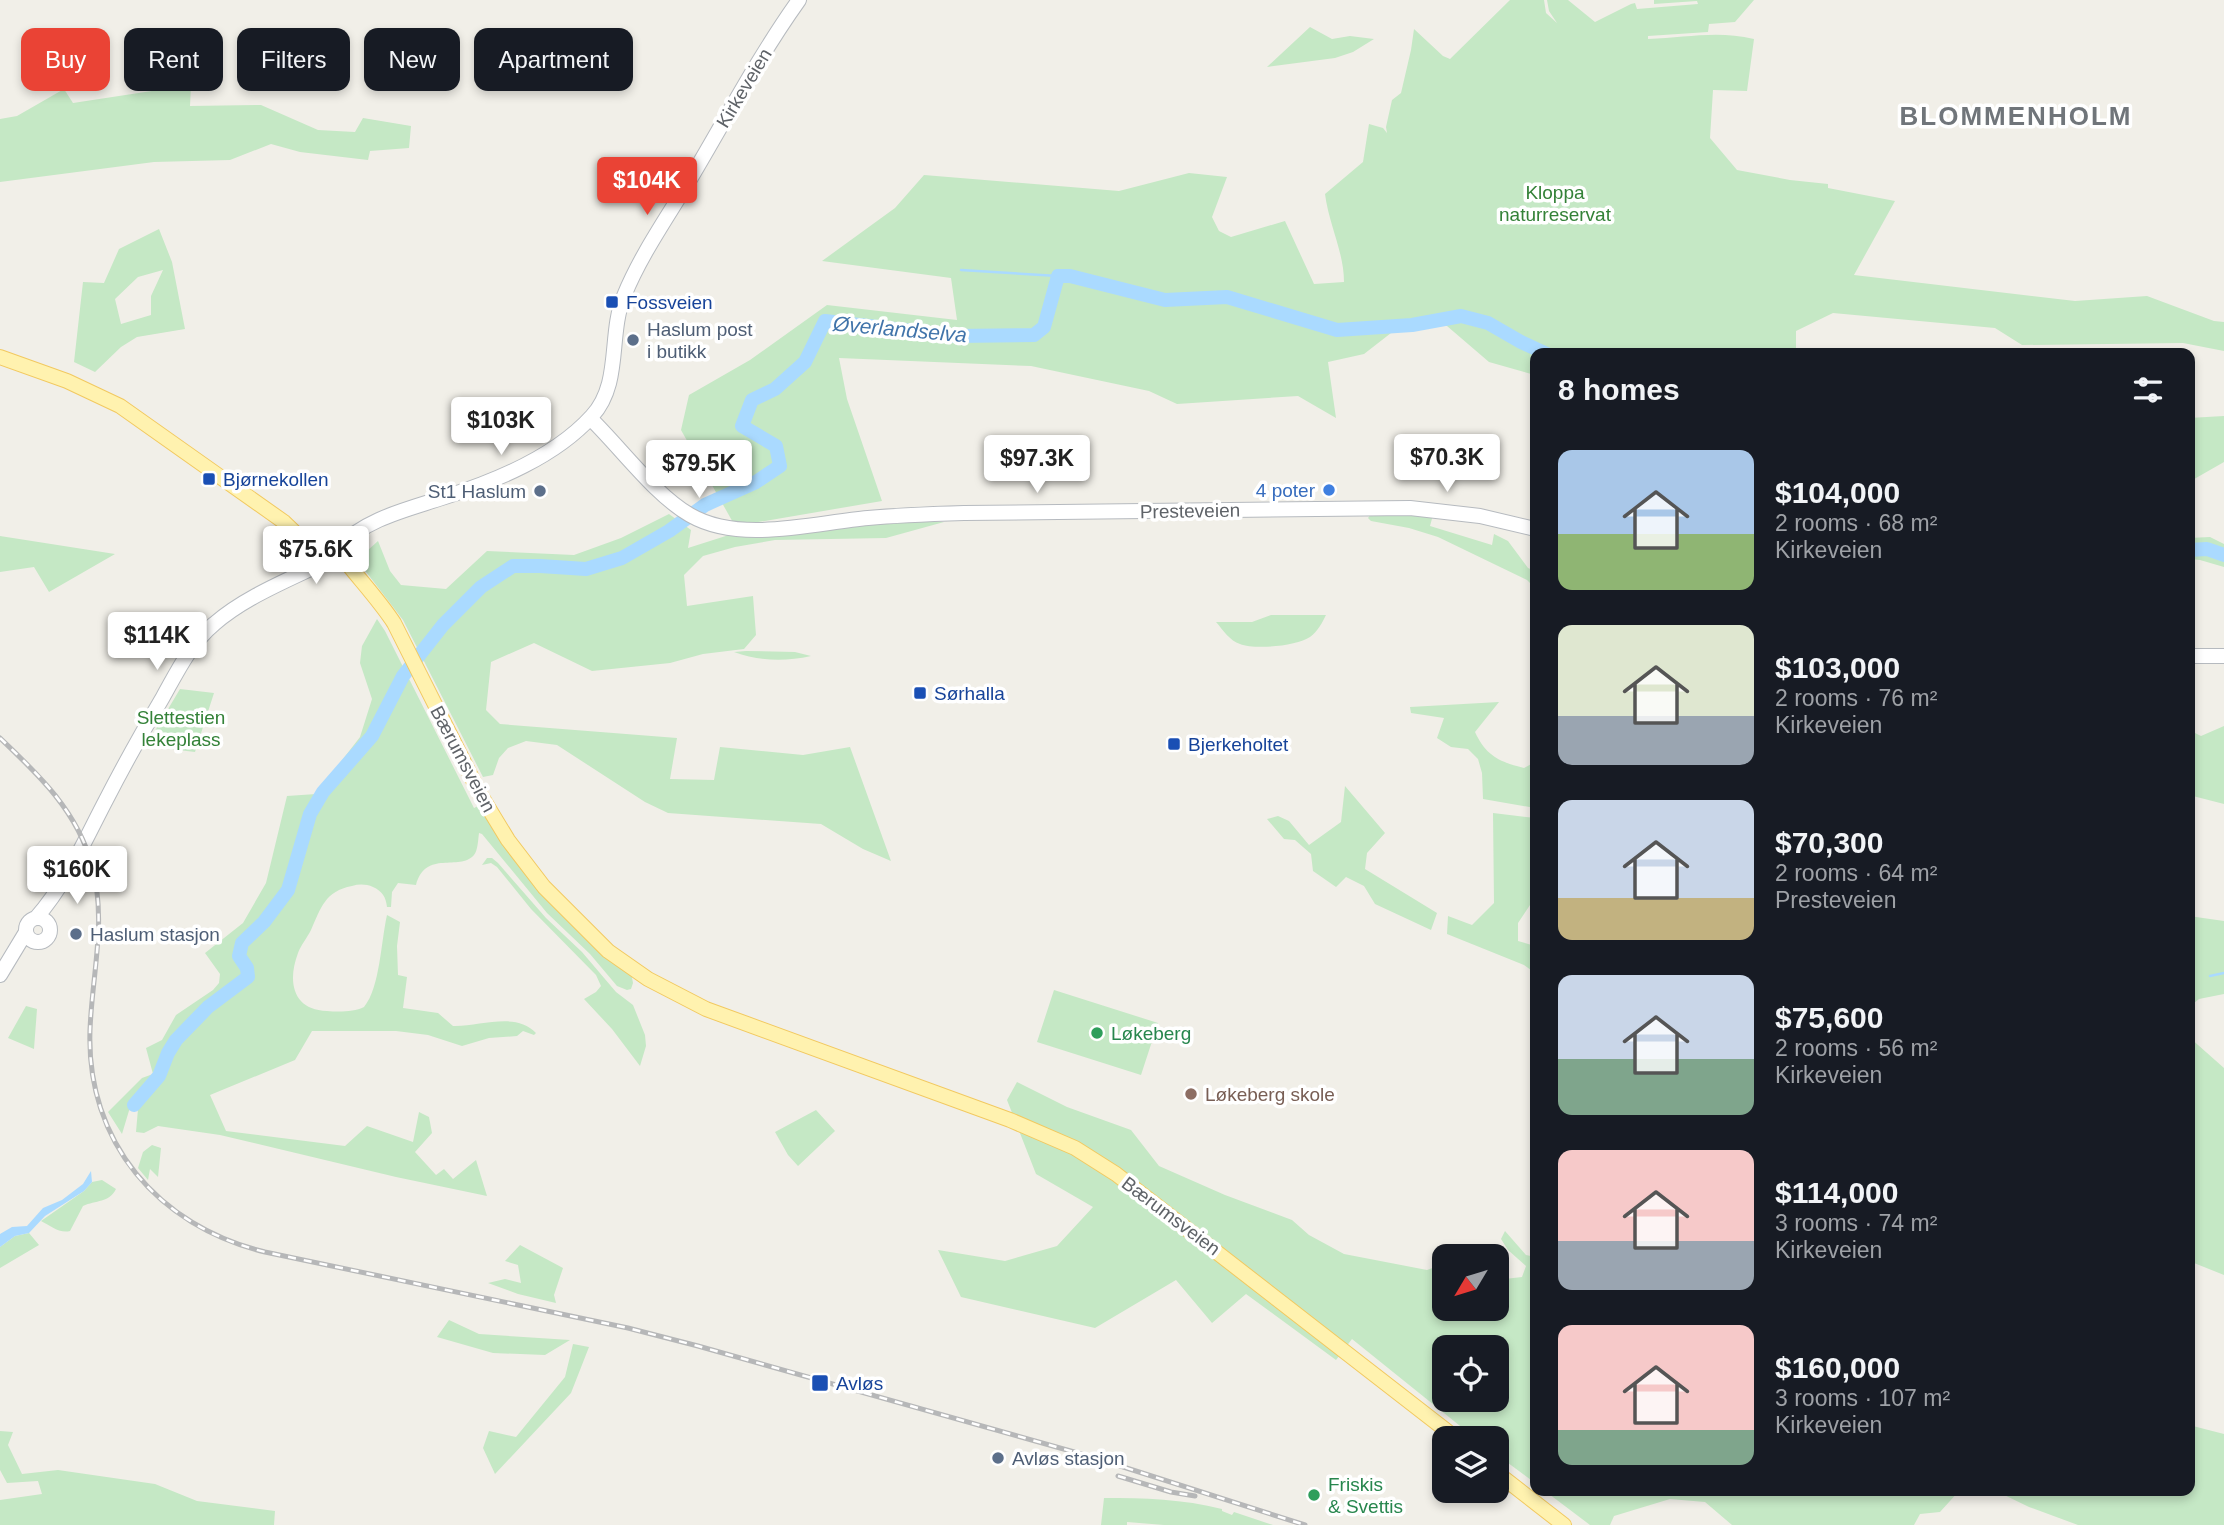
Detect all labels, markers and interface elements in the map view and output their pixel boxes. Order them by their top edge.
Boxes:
chip: Buy [21,28,110,91]
chip: Rent [124,28,223,91]
chip: Filters [237,28,350,91]
chip: New [364,28,460,91]
chip: Apartment [474,28,633,91]
street label: Kirkeveien [712,45,776,131]
district label: BLOMMENHOLM [1900,101,2132,131]
pin: $104K [598,158,696,217]
text: $104K [613,167,681,193]
park label: Kloppa naturreservat [1499,182,1612,225]
place label: Fossveien [626,292,713,313]
marker: Fossveien [604,294,620,310]
water label: Øverlandselva [831,312,968,346]
place label: Haslum post i butikk [647,319,753,362]
marker: Haslum post i butikk [625,332,641,348]
icon: filters [2129,371,2167,409]
text: 8 homes [1558,373,1680,406]
pin: $103K [452,398,550,457]
text: $103K [467,407,535,433]
pin: $70.3K [1390,434,1504,494]
pin: $97.3K [980,435,1094,495]
pin: $79.5K [642,440,756,500]
text: $70.3K [1410,444,1484,470]
text: $97.3K [1000,445,1074,471]
text: $79.5K [662,450,736,476]
place label: Bjørnekollen [223,469,329,490]
marker: Bjørnekollen [201,471,217,487]
text: $104,000 [1775,476,1900,509]
icon: home [1614,478,1698,562]
place label: 4 poter [1256,480,1316,501]
place label: St1 Haslum [428,481,526,502]
marker: 4 poter [1321,482,1337,498]
marker: St1 Haslum [532,483,548,499]
street label: Presteveien [1140,500,1240,522]
text: 2 rooms · 68 m² [1775,510,1937,536]
pin: $75.6K [259,526,373,586]
text: $75.6K [279,536,353,562]
text: Kirkeveien [1775,537,1882,563]
pin: $114K [108,612,206,672]
text: $114K [124,622,190,648]
text: $103,000 [1775,651,1900,684]
icon: home [1614,653,1698,737]
place label: Sørhalla [934,683,1005,704]
marker: Sørhalla [912,685,928,701]
text: 2 rooms · 76 m² [1775,685,1937,711]
street label: Bærumsveien [426,702,500,816]
park label: Slettestien lekeplass [137,707,225,750]
text: Kirkeveien [1775,712,1882,738]
place label: Bjerkeholtet [1188,734,1289,755]
marker: Bjerkeholtet [1166,736,1182,752]
text: $70,300 [1775,826,1883,859]
icon: home [1614,828,1698,912]
pin: $160K [28,846,126,906]
text: $160K [43,856,111,882]
text: 2 rooms · 64 m² [1775,860,1937,886]
text: Presteveien [1775,887,1896,913]
place label: Haslum stasjon [90,924,220,945]
marker: Haslum stasjon [68,926,84,942]
text: $75,600 [1775,1001,1883,1034]
icon: home [1614,1003,1698,1087]
place label: Løkeberg [1111,1023,1191,1044]
marker: Løkeberg [1089,1025,1105,1041]
text: 2 rooms · 56 m² [1775,1035,1937,1061]
text: Kirkeveien [1775,1062,1882,1088]
place label: Løkeberg skole [1205,1084,1335,1105]
marker: Løkeberg skole [1183,1086,1199,1102]
street label: Bærumsveien [1118,1172,1224,1260]
text: $114,000 [1775,1176,1898,1209]
icon: home [1614,1178,1698,1262]
text: 3 rooms · 74 m² [1775,1210,1937,1236]
text: Kirkeveien [1775,1237,1882,1263]
north arrow [1432,1244,1508,1321]
map controls [1432,1244,1509,1503]
button: locate [1432,1335,1509,1412]
text: $160,000 [1775,1351,1900,1384]
icon: home [1614,1353,1698,1437]
marker: Avløs [810,1373,830,1393]
place label: Avløs [836,1373,883,1394]
text: 3 rooms · 107 m² [1775,1385,1950,1411]
text: Kirkeveien [1775,1412,1882,1438]
button: layers [1432,1426,1509,1503]
place label: Avløs stasjon [1012,1448,1125,1469]
marker: Avløs stasjon [990,1450,1006,1466]
place label: Friskis & Svettis [1328,1474,1403,1517]
marker: Friskis & Svettis [1306,1487,1322,1503]

